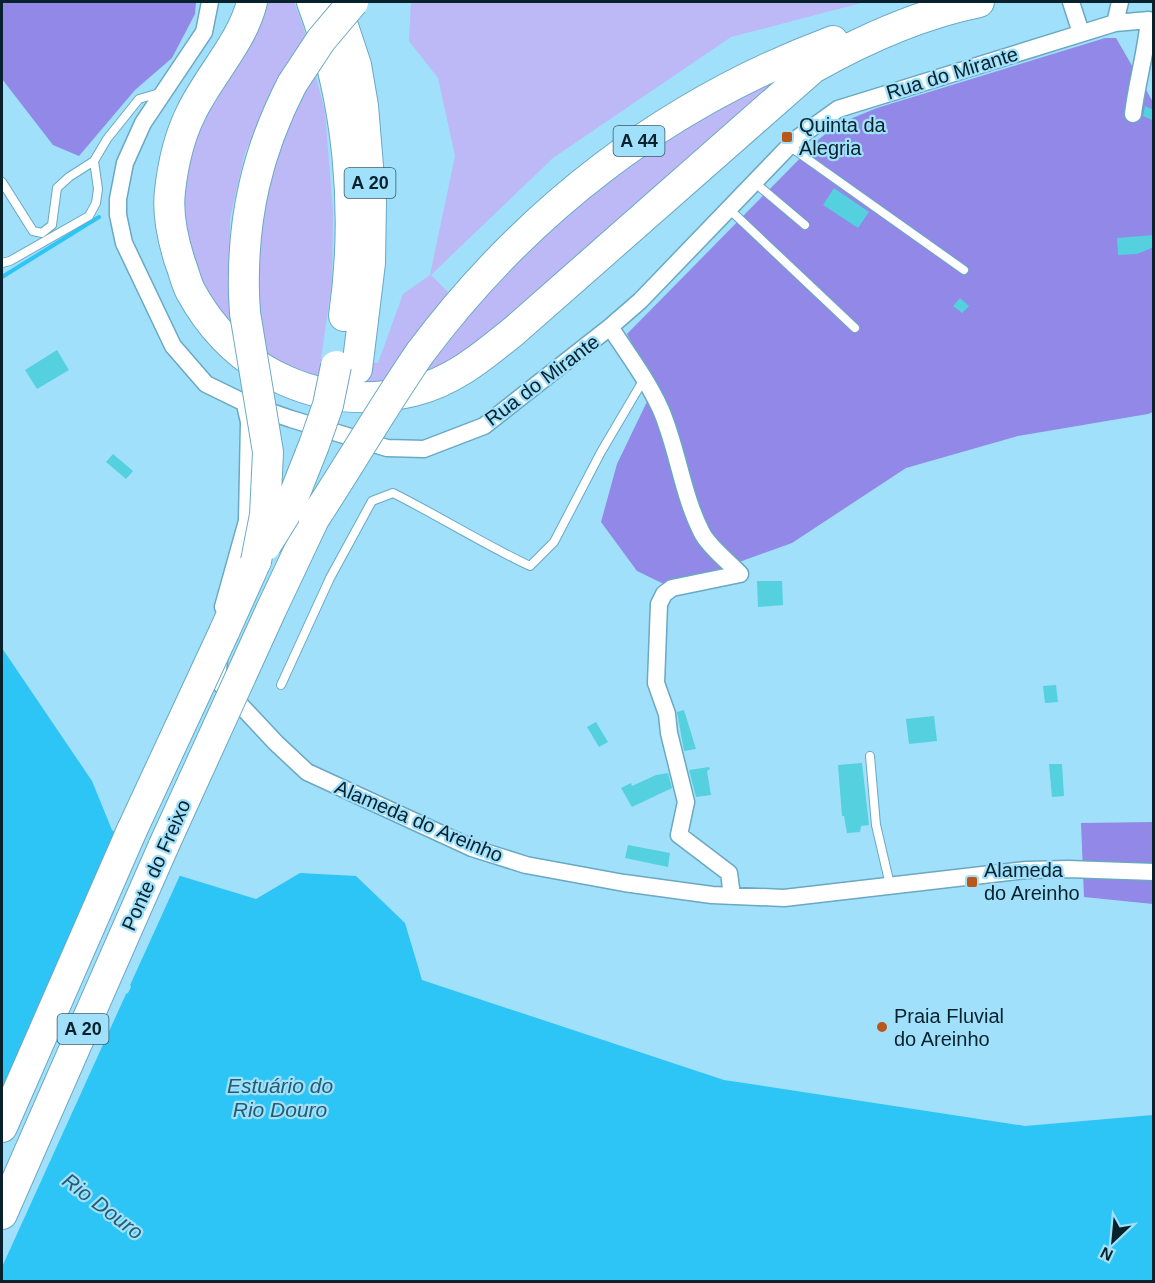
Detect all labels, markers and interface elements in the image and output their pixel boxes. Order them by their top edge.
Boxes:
street label: Rua do Mirante [883,42,1021,104]
place label: Quinta da Alegria [799,114,887,159]
road number: A 44 [614,126,664,156]
marker: Quinta da Alegria [780,130,794,144]
road number: A 20 [344,168,395,198]
street label: Rua do Mirante [481,330,603,430]
street label: Alameda do Areinho [332,776,506,866]
street label: Ponte do Freixo [117,796,195,934]
place label: Alameda do Areinho [984,859,1080,904]
marker: Alameda do Areinho [965,875,979,889]
place label: Praia Fluvial do Areinho [894,1005,1004,1050]
road number: A 20 [58,1014,109,1044]
marker: Praia Fluvial do Areinho [875,1020,889,1034]
water label: Estuário do Rio Douro [227,1074,333,1121]
water label: Rio Douro [58,1168,148,1244]
north arrow [1083,1211,1143,1271]
text: N [1098,1244,1116,1264]

